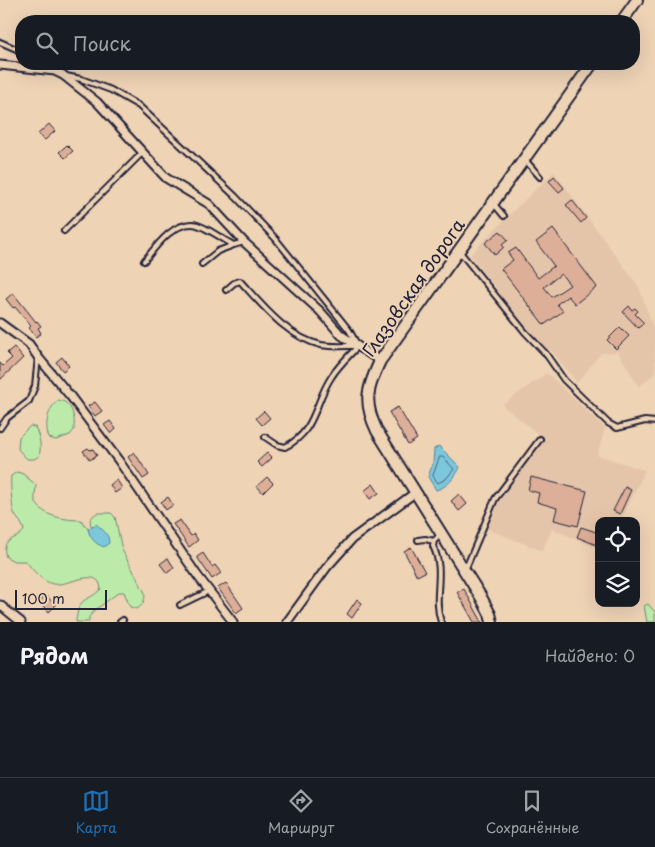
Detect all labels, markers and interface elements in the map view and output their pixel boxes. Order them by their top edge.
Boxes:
search box [15,15,640,70]
icon: search [33,29,61,57]
text: Поиск [73,29,131,57]
street label: Глазовская дорога [355,212,471,362]
map controls [595,517,640,607]
button: locate [595,517,640,562]
button: layers [595,562,640,607]
scale bar [15,587,108,610]
text: 100 m [22,588,65,609]
text: Рядом [20,639,88,671]
text: Найдено: 0 [545,643,635,667]
tab: Карта [76,787,117,838]
tab: Маршрут [268,787,334,838]
tab: Сохранённые [486,787,579,838]

